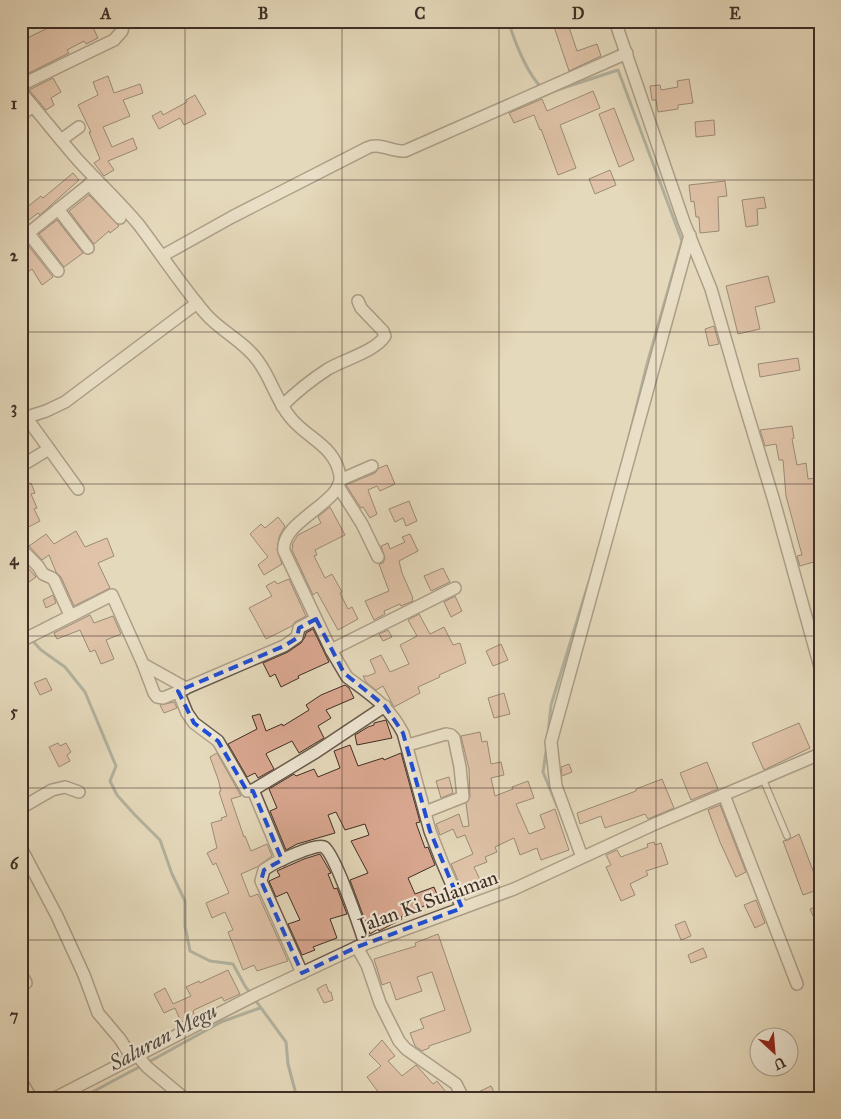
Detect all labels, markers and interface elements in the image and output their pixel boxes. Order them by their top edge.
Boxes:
text: A [100,4,112,23]
text: B [258,4,268,23]
text: C [415,4,426,23]
text: D [572,4,585,23]
text: E [729,4,741,23]
text: 1 [11,94,18,113]
text: 2 [10,246,19,265]
text: 3 [11,398,17,418]
text: 4 [10,550,20,570]
text: 5 [10,702,18,721]
text: 6 [10,854,19,873]
street label: Jalan Ki Sulaiman [353,865,502,939]
water label: Saluran Megu [104,998,221,1077]
text: 7 [10,1006,19,1025]
north arrow [748,1026,798,1076]
text: U [770,1053,788,1074]

